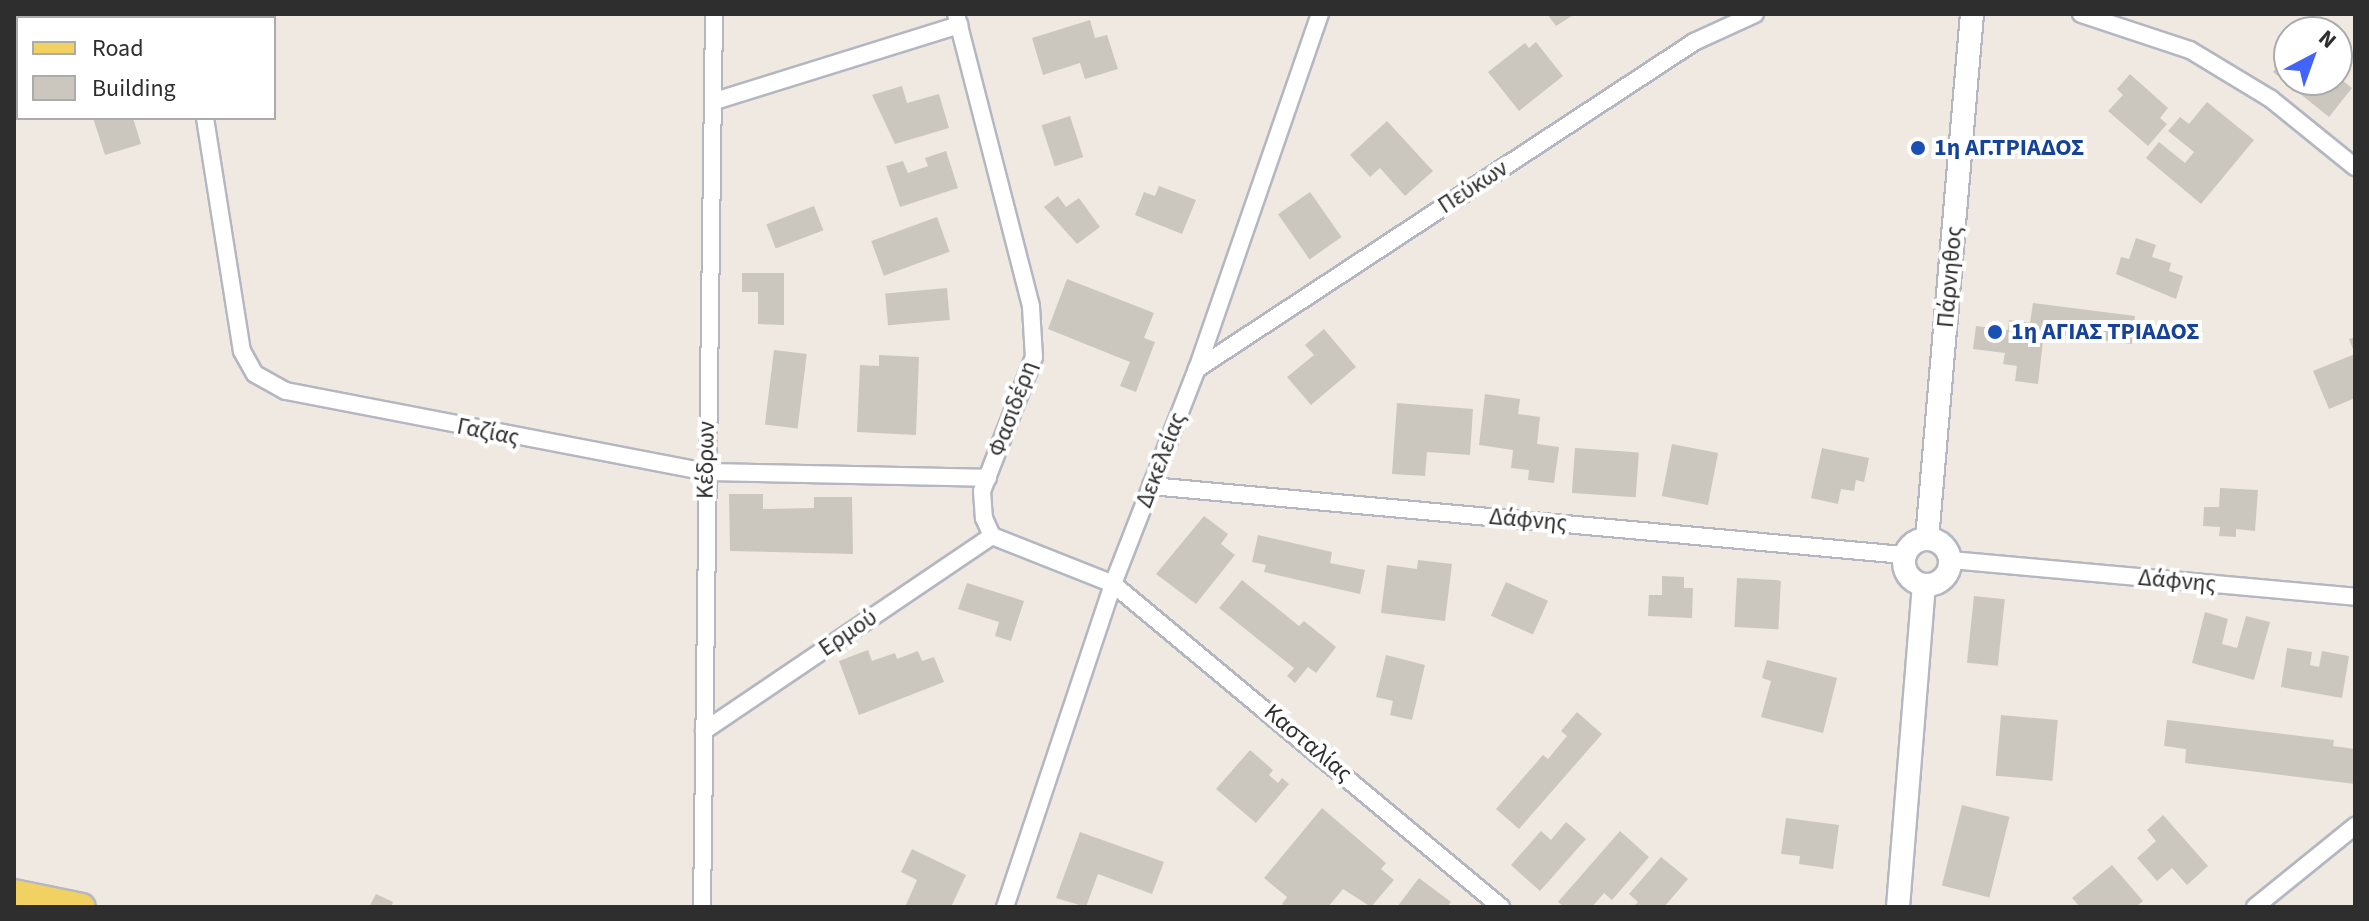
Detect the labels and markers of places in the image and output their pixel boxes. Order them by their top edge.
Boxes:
place label: 1η ΑΓ.ΤΡΙΑΔΟΣ [1934,134,2084,162]
marker: 1η ΑΓ.ΤΡΙΑΔΟΣ [1909,139,1927,157]
place label: 1η ΑΓΙΑΣ ΤΡΙΑΔΟΣ [2011,318,2199,346]
marker: 1η ΑΓΙΑΣ ΤΡΙΑΔΟΣ [1986,323,2004,341]

